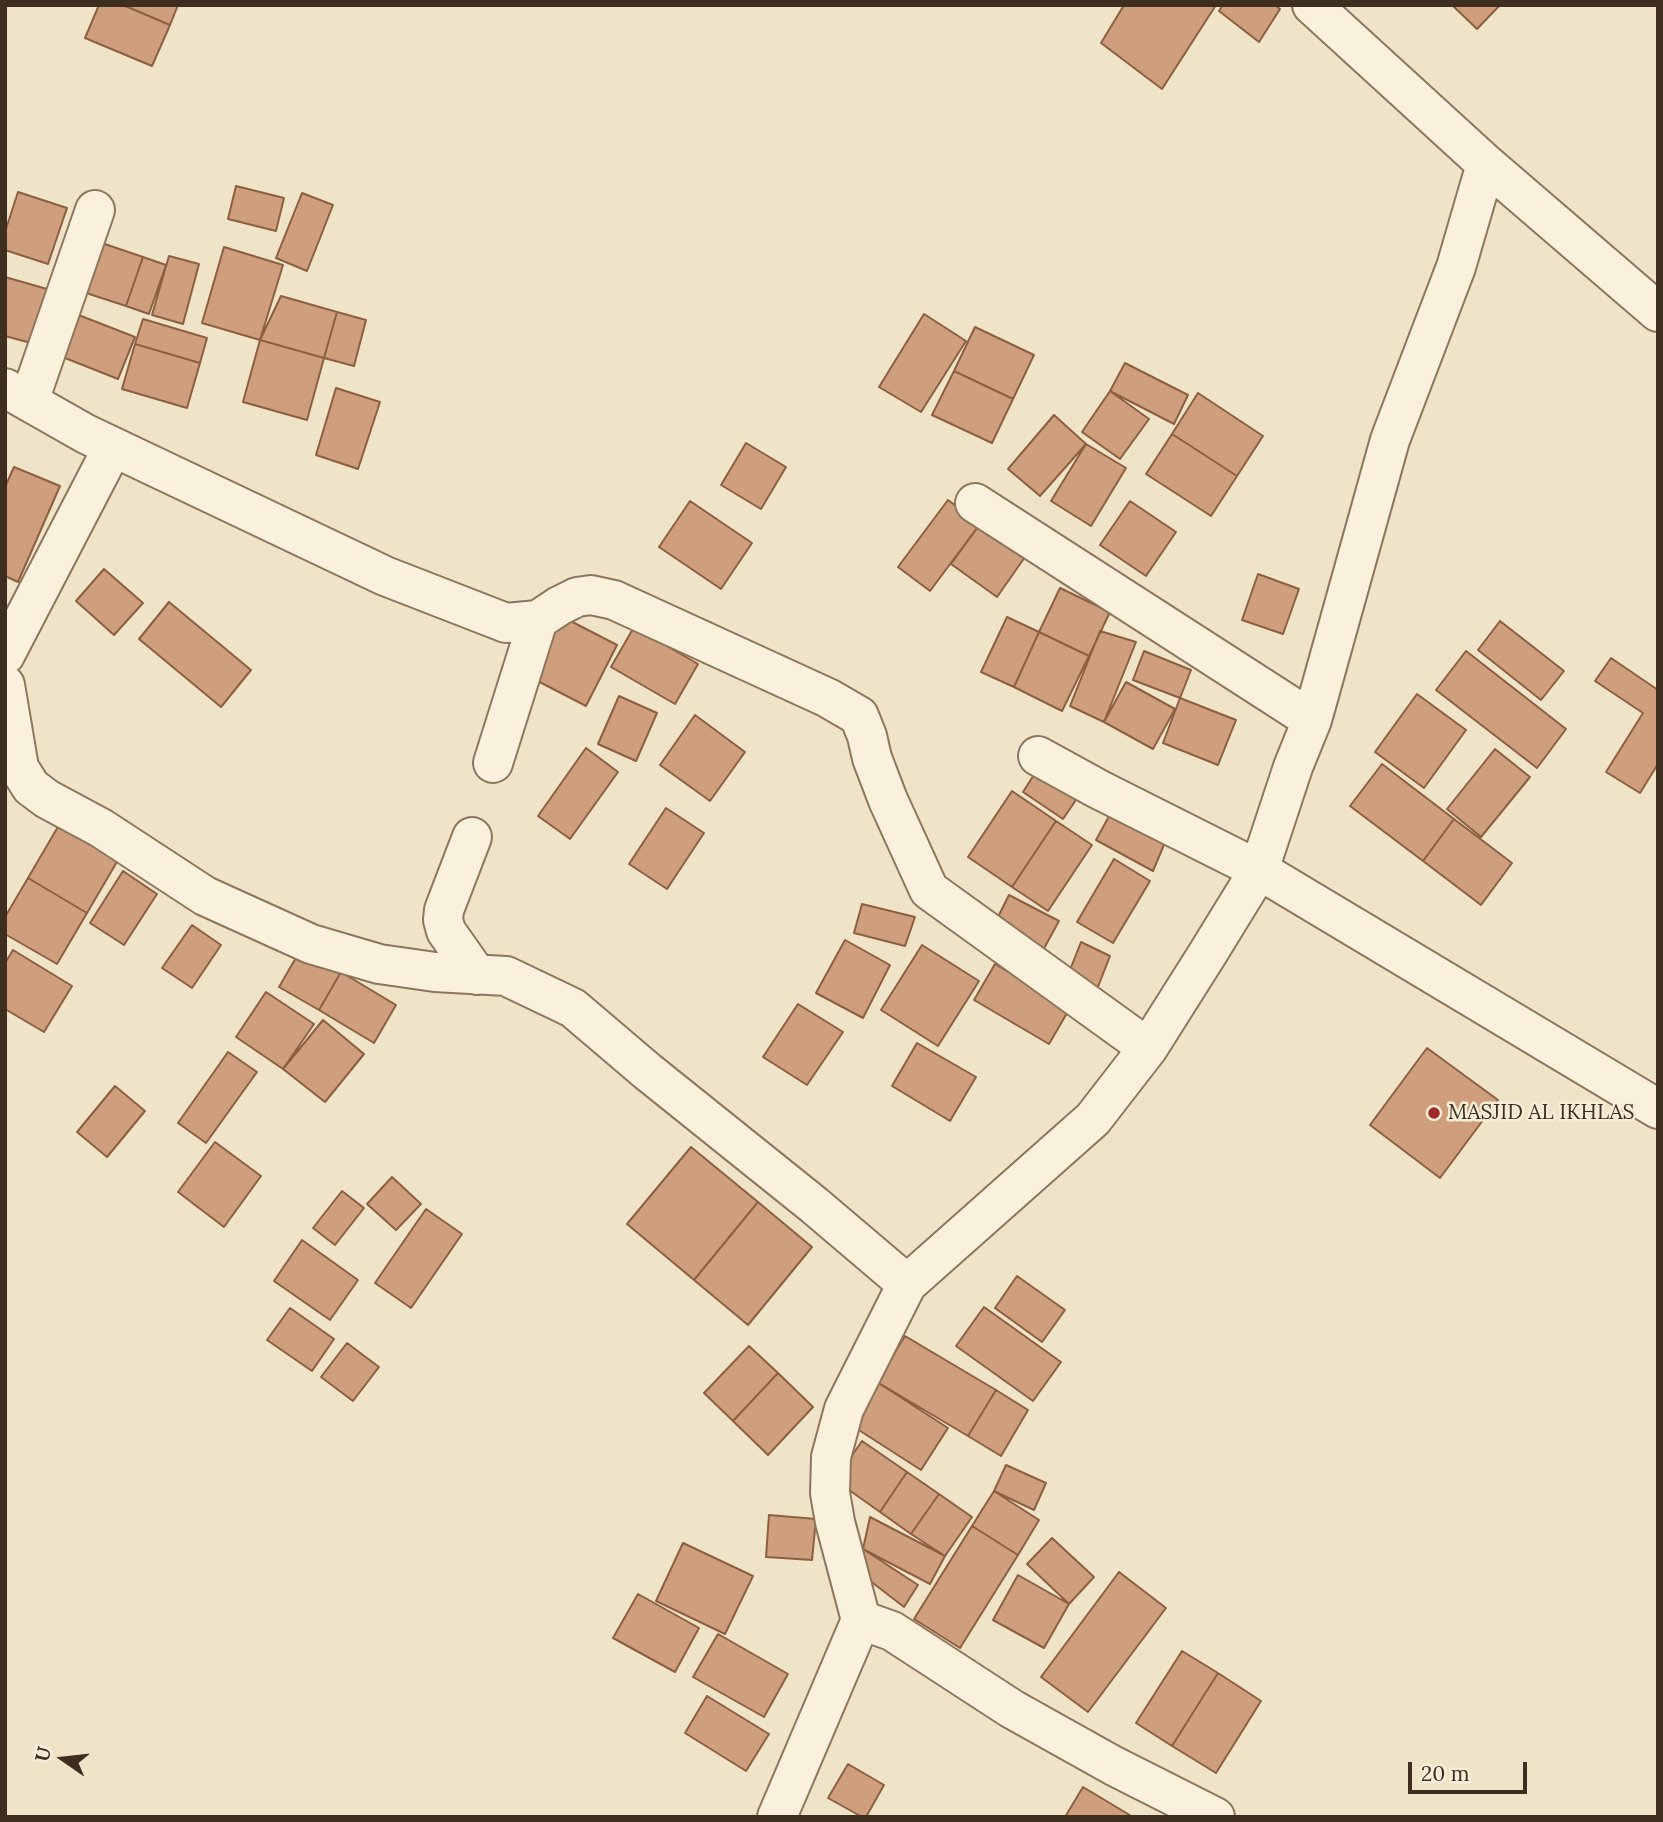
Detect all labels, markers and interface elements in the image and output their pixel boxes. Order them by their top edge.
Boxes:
place label: MASJID AL IKHLAS [1448,1100,1634,1126]
marker: MASJID AL IKHLAS [1426,1105,1442,1121]
north arrow [28,1724,98,1794]
text: U [29,1744,56,1764]
scale bar [1411,1748,1530,1792]
text: 20 m [1421,1760,1470,1787]

